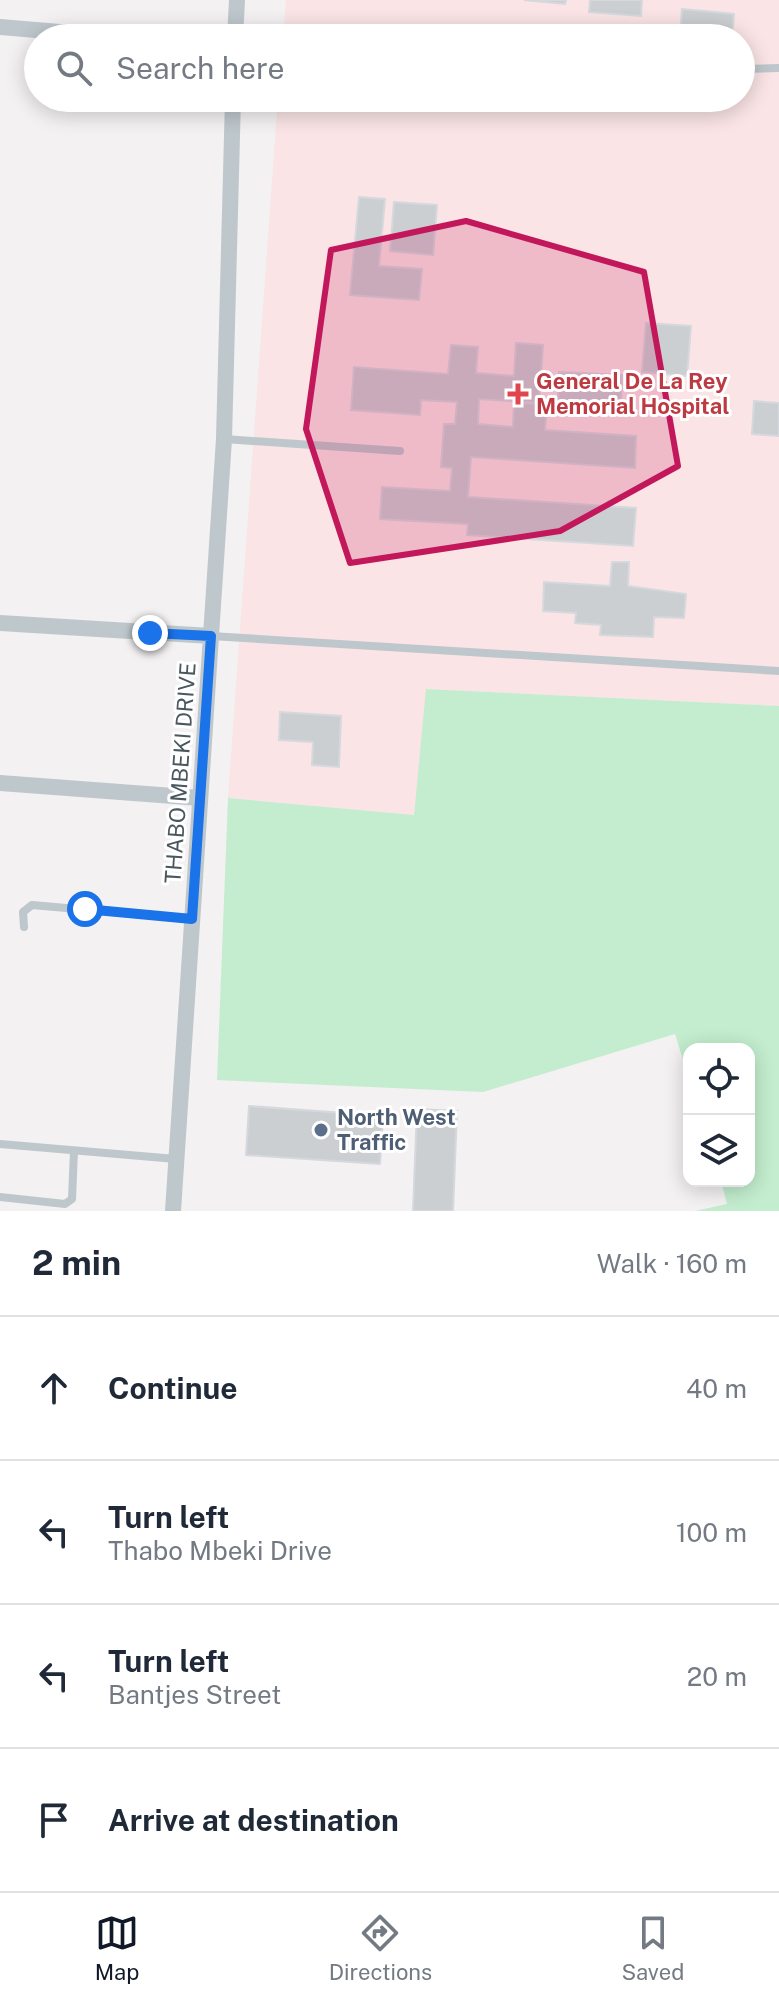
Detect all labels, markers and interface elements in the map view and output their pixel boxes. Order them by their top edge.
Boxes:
search box [24,24,755,112]
icon: search [52,46,96,90]
text: Search here [116,50,284,86]
place label: General De La Rey Memorial Hospital [536,368,729,419]
marker: General De La Rey Memorial Hospital [507,383,529,405]
route end [132,615,168,651]
street label: THABO MBEKI DRIVE [159,662,201,884]
route start [67,891,103,927]
map controls [683,1043,755,1187]
button: locate [683,1043,755,1115]
place label: North West Traffic [337,1104,456,1155]
button: layers [683,1115,755,1187]
marker: North West Traffic [312,1121,330,1139]
text: 2 min [32,1243,121,1283]
text: Walk · 160 m [597,1248,747,1279]
icon: ahead [32,1366,76,1410]
text: Continue [108,1370,238,1406]
text: 40 m [686,1373,747,1404]
text: Turn left [108,1499,229,1535]
icon: left [32,1510,76,1554]
text: 100 m [676,1517,747,1548]
text: Thabo Mbeki Drive [108,1535,332,1566]
text: Turn left [108,1643,229,1679]
icon: left [32,1654,76,1698]
text: 20 m [687,1661,747,1692]
text: Bantjes Street [108,1679,281,1710]
icon: arrive [32,1798,76,1842]
text: Arrive at destination [108,1802,399,1838]
tab: Map [95,1911,139,1985]
tab: Directions [329,1911,432,1985]
tab: Saved [621,1911,684,1985]

